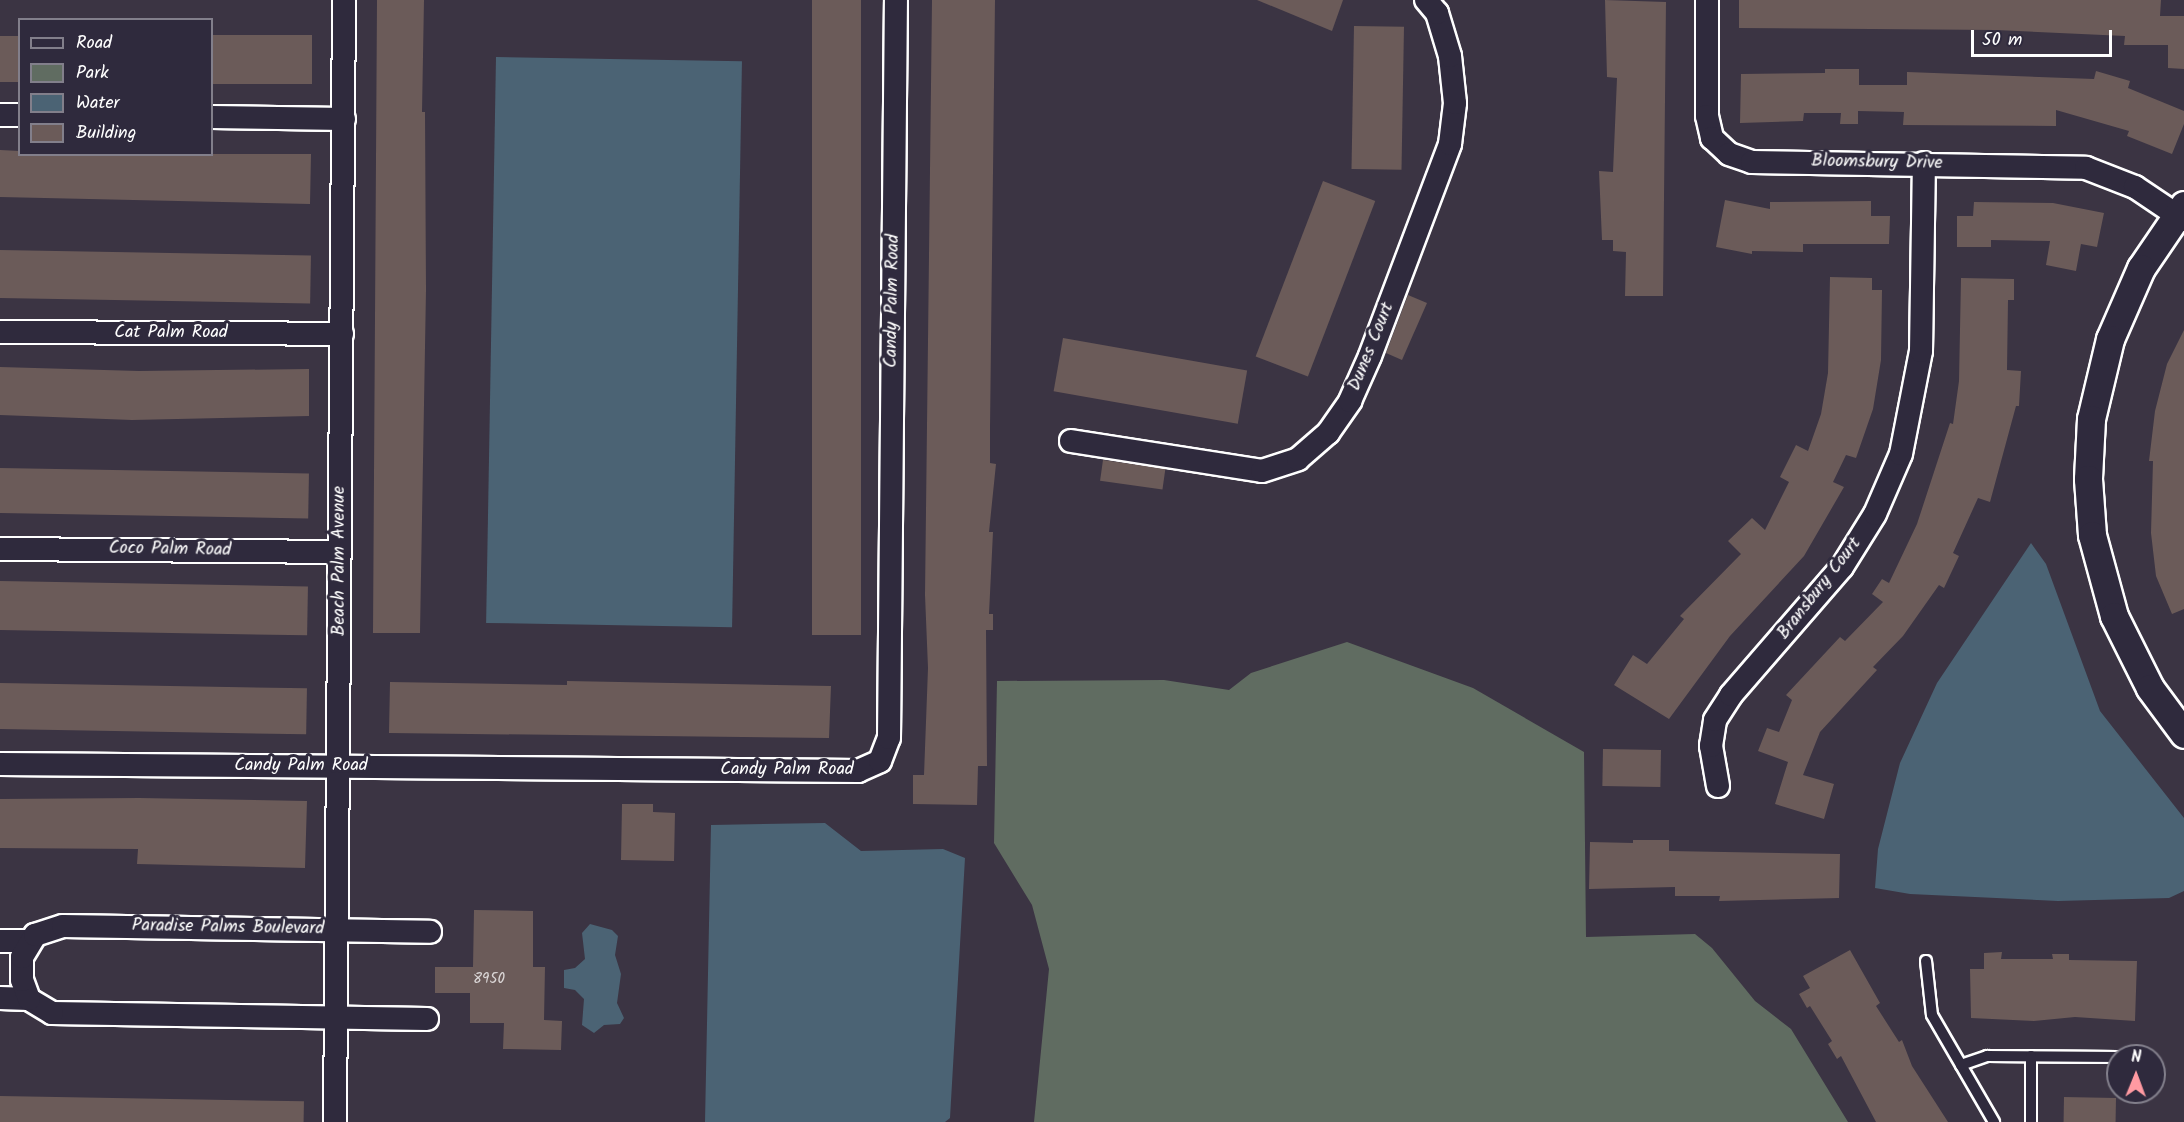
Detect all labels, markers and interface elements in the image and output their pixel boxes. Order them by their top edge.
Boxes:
legend [18,18,213,156]
scale bar [1974,18,2115,56]
text: 50 m [1982,26,2022,55]
text: Road [76,29,112,58]
text: Park [76,59,109,88]
text: Water [76,89,120,118]
text: Building [76,119,136,148]
street label: Bloomsbury Drive [1811,151,1943,175]
street label: Candy Palm Road [881,234,905,368]
street label: Dunes Court [1344,300,1400,394]
street label: Cat Palm Road [114,322,228,344]
street label: Beach Palm Avenue [329,486,351,636]
street label: Bransbury Court [1774,534,1866,644]
street label: Coco Palm Road [109,538,231,562]
street label: Candy Palm Road [234,755,368,777]
street label: Candy Palm Road [720,759,854,781]
street label: Paradise Palms Boulevard [132,916,324,940]
house number: 8950 [473,971,505,989]
north arrow [2106,1044,2166,1104]
text: N [2131,1045,2142,1070]

